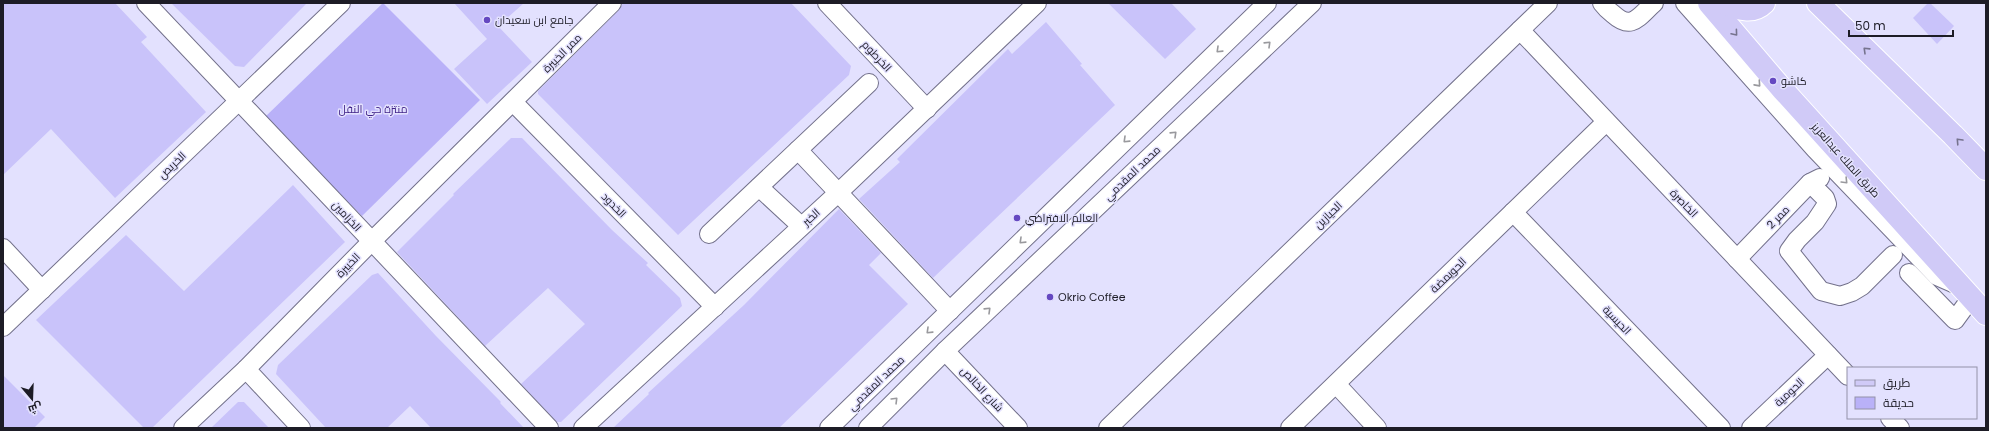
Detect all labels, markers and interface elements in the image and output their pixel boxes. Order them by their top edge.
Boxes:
place label: جامع ابن سعيدان [495,12,573,28]
scale bar [1849,12,1953,38]
marker: جامع ابن سعيدان [482,15,492,25]
text: 50 m [1855,17,1886,34]
one-way arrow [1730,28,1737,35]
street label: ممر الخبيرة [539,30,585,76]
street label: الخرطوم [858,37,896,75]
one-way arrow [1263,41,1271,49]
one-way arrow [1216,45,1224,53]
one-way arrow [1863,47,1871,55]
place label: كاشو [1781,73,1807,89]
marker: كاشو [1768,76,1778,86]
one-way arrow [1753,80,1760,87]
park label: منتزة حي النفل [339,101,407,118]
street label: طريق الملك عبدالعزيز [1807,118,1884,201]
one-way arrow [1169,131,1177,138]
one-way arrow [1123,135,1131,143]
one-way arrow [1956,138,1964,146]
street label: محمد المقدمي [1100,142,1165,205]
street label: الخريص [155,148,189,182]
one-way arrow [1840,176,1848,184]
street label: الخاصرة [1666,185,1702,221]
street label: الخدود [598,189,630,221]
street label: الخزامين [329,197,365,235]
street label: الحيازين [1310,198,1346,232]
street label: ممر 2 [1763,202,1793,232]
street label: الخبر [798,205,823,230]
place label: العالم الافتراضي [1025,210,1098,226]
marker: العالم الافتراضي [1012,213,1022,223]
one-way arrow [1019,236,1027,244]
street label: الخبيرة [332,249,364,281]
street label: الحويمضة [1426,254,1470,296]
place label: Okrio Coffee [1058,289,1126,305]
marker: Okrio Coffee [1045,292,1055,302]
street label: الحيسية [1599,302,1635,338]
one-way arrow [983,307,991,315]
one-way arrow [926,327,934,334]
street label: محمد المقدمي [844,352,909,415]
street label: شارع الخالص [957,363,1007,415]
legend [1847,367,1977,419]
street label: الحومية [1771,374,1807,410]
text: طريق [1883,374,1911,391]
north arrow [12,379,52,419]
text: حديقة [1883,394,1914,411]
one-way arrow [890,398,898,405]
text: ش [26,399,45,418]

